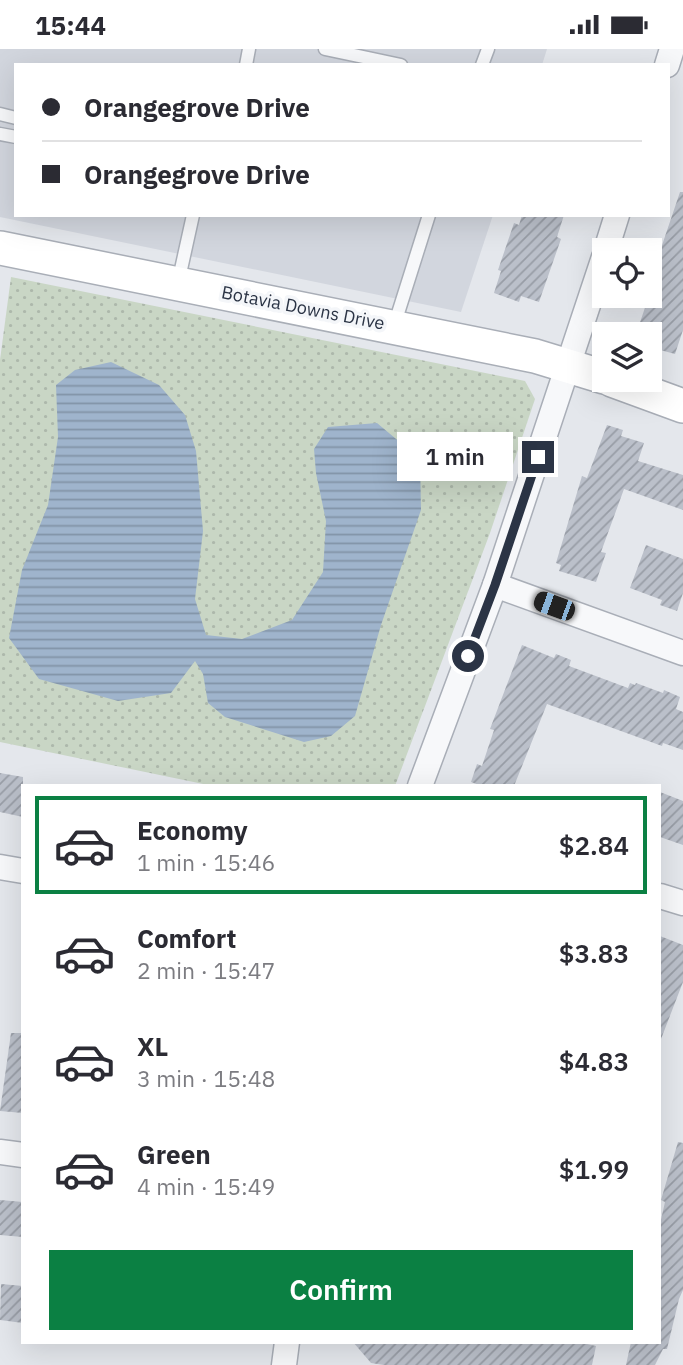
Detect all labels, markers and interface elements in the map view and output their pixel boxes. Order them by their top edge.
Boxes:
text: 15:44 [35,8,106,42]
text: Orangegrove Drive [84,90,310,124]
text: Orangegrove Drive [84,157,310,191]
map controls [592,238,662,392]
button: locate [592,238,662,308]
street label: Botavia Downs Drive [220,280,387,335]
button: layers [592,322,662,392]
callout: 1 min [398,433,514,481]
text: 1 min [425,441,485,471]
route end [522,441,554,473]
car [531,589,578,623]
route start [452,640,484,672]
text: Economy [137,813,248,847]
icon: car [53,814,116,877]
text: $2.84 [559,828,629,862]
text: 1 min · 15:46 [137,847,275,877]
text: Comfort [137,921,236,955]
icon: car [53,922,116,985]
text: $3.83 [559,936,629,970]
text: 2 min · 15:47 [137,955,275,985]
text: XL [137,1029,168,1063]
icon: car [53,1030,116,1093]
text: $4.83 [559,1044,629,1078]
text: 3 min · 15:48 [137,1063,275,1093]
text: Green [137,1137,211,1171]
icon: car [53,1138,116,1201]
text: $1.99 [559,1152,629,1186]
text: 4 min · 15:49 [137,1171,275,1201]
button: Confirm [49,1250,633,1330]

